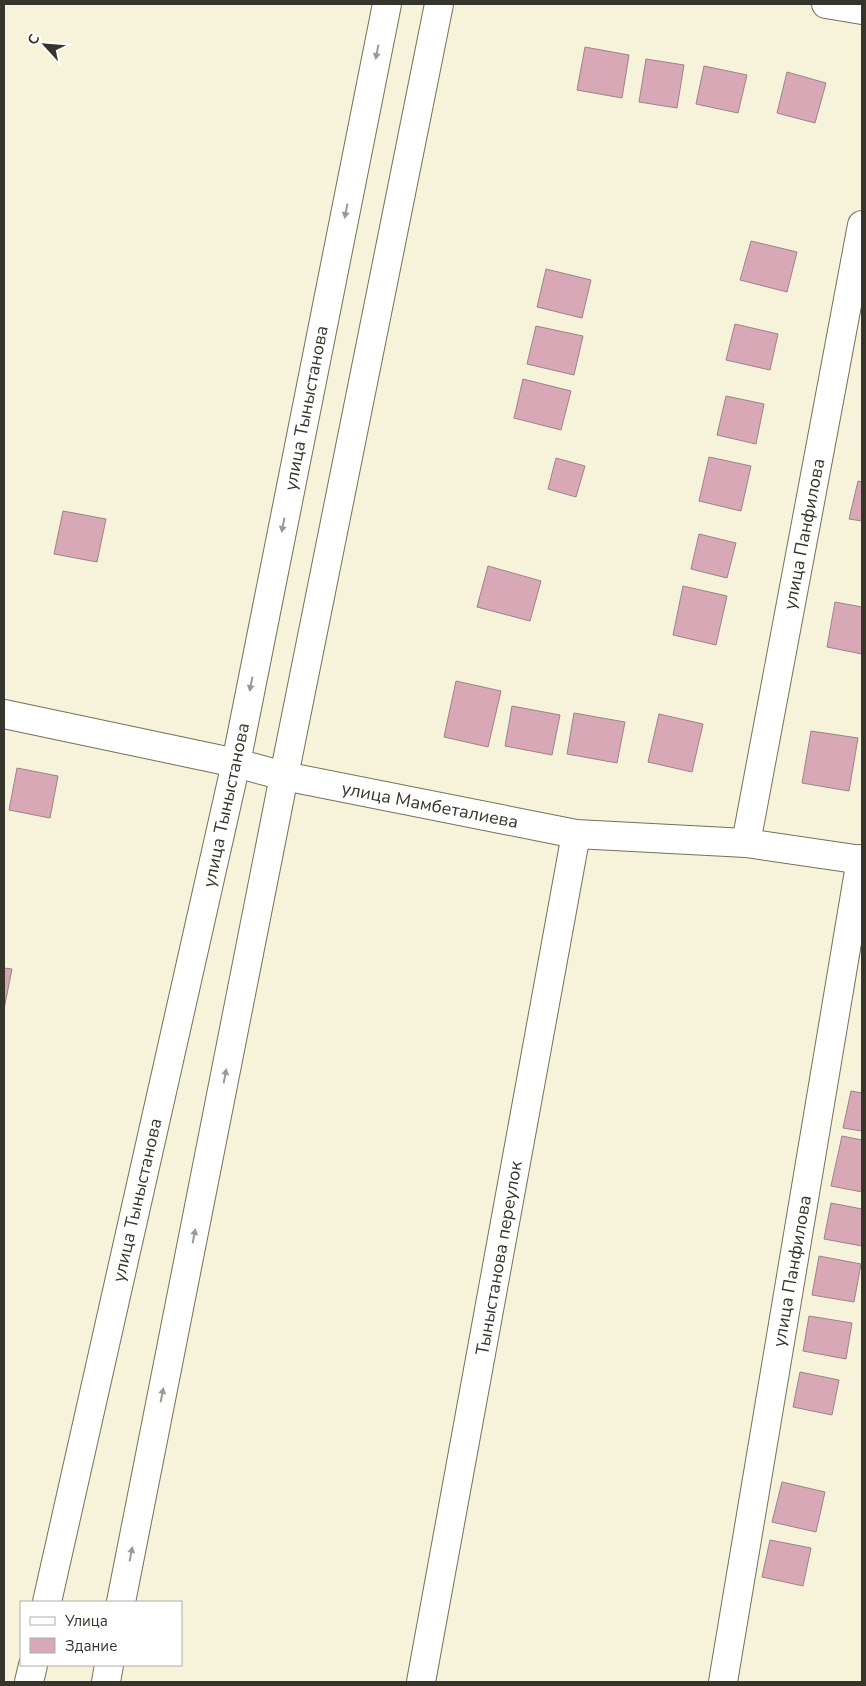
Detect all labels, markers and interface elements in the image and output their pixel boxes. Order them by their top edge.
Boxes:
north arrow [20,20,70,70]
text: С [23,31,45,48]
one-way arrow [373,44,381,60]
one-way arrow [341,203,349,219]
street label: улица Тыныстанова [278,323,334,493]
street label: улица Панфилова [778,456,830,612]
one-way arrow [279,517,287,532]
one-way arrow [247,677,255,693]
street label: улица Тыныстанова [197,721,255,889]
street label: улица Мамбеталиева [340,776,520,834]
one-way arrow [221,1069,229,1084]
street label: улица Тыныстанова [106,1116,168,1284]
street label: Тыныстанова переулок [470,1158,528,1357]
street label: улица Панфилова [767,1193,817,1349]
one-way arrow [190,1227,198,1243]
one-way arrow [159,1387,167,1403]
one-way arrow [127,1546,135,1562]
legend [20,1601,182,1666]
text: Улица [64,1611,108,1631]
text: Здание [65,1636,117,1656]

